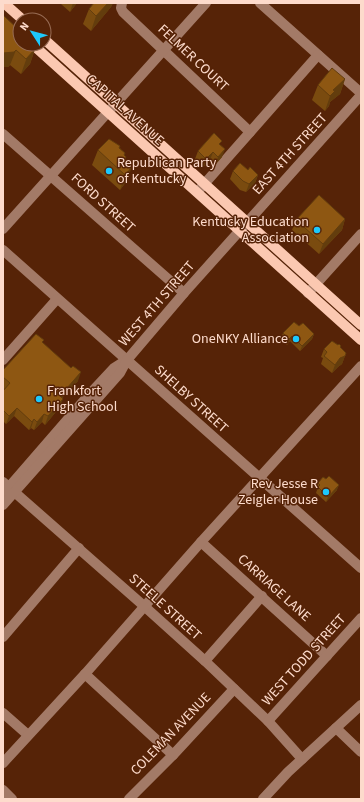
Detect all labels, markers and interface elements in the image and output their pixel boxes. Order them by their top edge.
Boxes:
north arrow [12,12,52,52]
text: N [16,19,33,34]
street label: FELMER COURT [153,20,233,97]
street label: CAPITAL AVENUE [82,70,168,150]
street label: EAST 4TH STREET [248,108,332,199]
place label: Republican Party of Kentucky [117,153,217,189]
marker: Republican Party of Kentucky [104,166,114,176]
street label: FORD STREET [66,169,140,238]
place label: Kentucky Education Association [192,212,309,248]
marker: Kentucky Education Association [312,225,322,235]
street label: WEST 4TH STREET [114,257,200,351]
place label: OneNKY Alliance [192,329,288,349]
marker: OneNKY Alliance [291,334,301,344]
street label: SHELBY STREET [150,360,233,438]
place label: Frankfort High School [47,381,118,417]
marker: Frankfort High School [34,394,44,404]
place label: Rev Jesse R Zeigler House [238,474,318,510]
marker: Rev Jesse R Zeigler House [321,487,331,497]
street label: CARRIAGE LANE [233,550,315,626]
street label: STEELE STREET [124,569,206,645]
street label: WEST TODD STREET [257,609,351,710]
street label: COLEMAN AVENUE [126,688,216,780]

